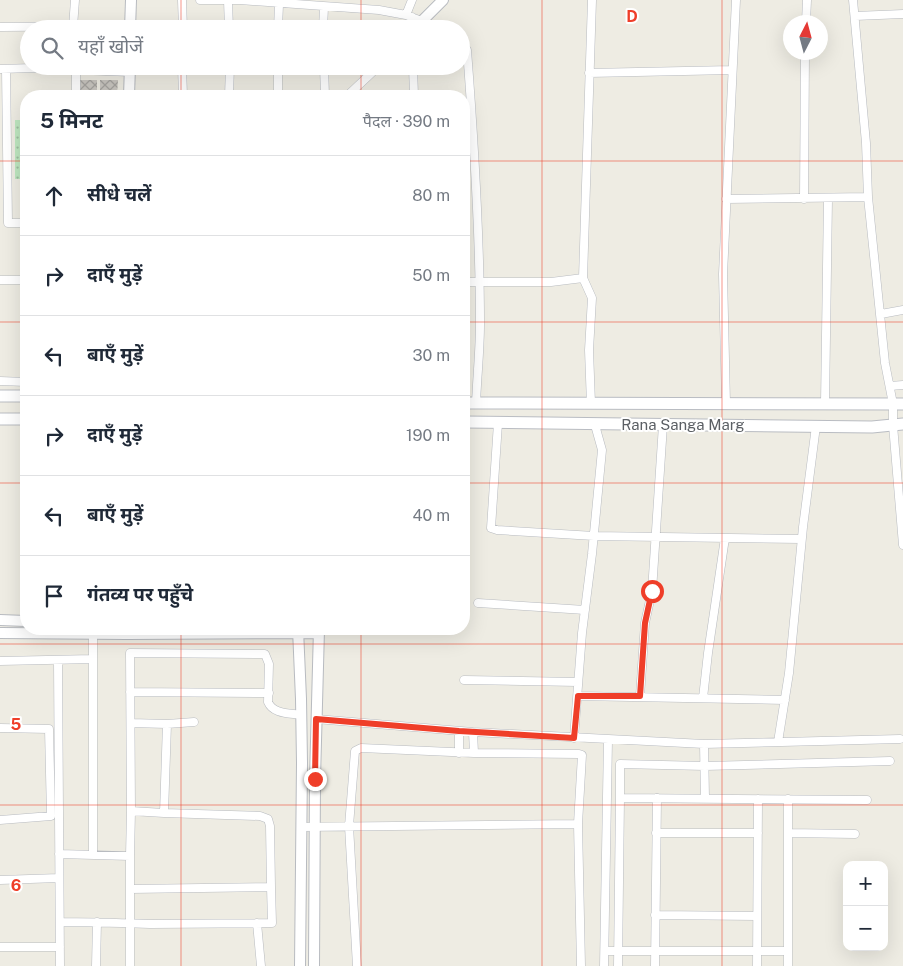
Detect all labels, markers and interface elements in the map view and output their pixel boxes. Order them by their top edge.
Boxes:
text: D [626,7,638,26]
north arrow [783,15,828,60]
search box [20,20,470,75]
icon: search [38,34,66,62]
text: यहाँ खोजें [78,35,143,57]
text: 5 मिनट [40,108,103,133]
text: पैदल · 390 m [363,112,450,131]
icon: ahead [40,182,68,210]
text: सीधे चलें [87,183,151,205]
text: 80 m [412,186,450,205]
icon: right [40,262,68,290]
text: दाएँ मुड़ें [87,263,142,285]
text: 50 m [412,266,450,285]
icon: left [40,342,68,370]
text: बाएँ मुड़ें [87,343,143,365]
text: 30 m [413,346,450,365]
street label: Rana Sanga Marg [621,416,745,433]
icon: right [40,422,68,450]
text: दाएँ मुड़ें [87,423,142,445]
text: 190 m [406,426,450,445]
icon: left [40,502,68,530]
text: बाएँ मुड़ें [87,503,143,525]
text: 40 m [412,506,450,525]
route start [641,580,664,603]
icon: arrive [40,582,68,610]
text: गंतव्य पर पहुँचे [87,583,193,605]
text: 5 [11,715,22,734]
route end [304,768,327,791]
map controls [843,861,888,951]
button: + [843,861,888,906]
text: 6 [11,876,21,895]
button: − [843,906,888,951]

